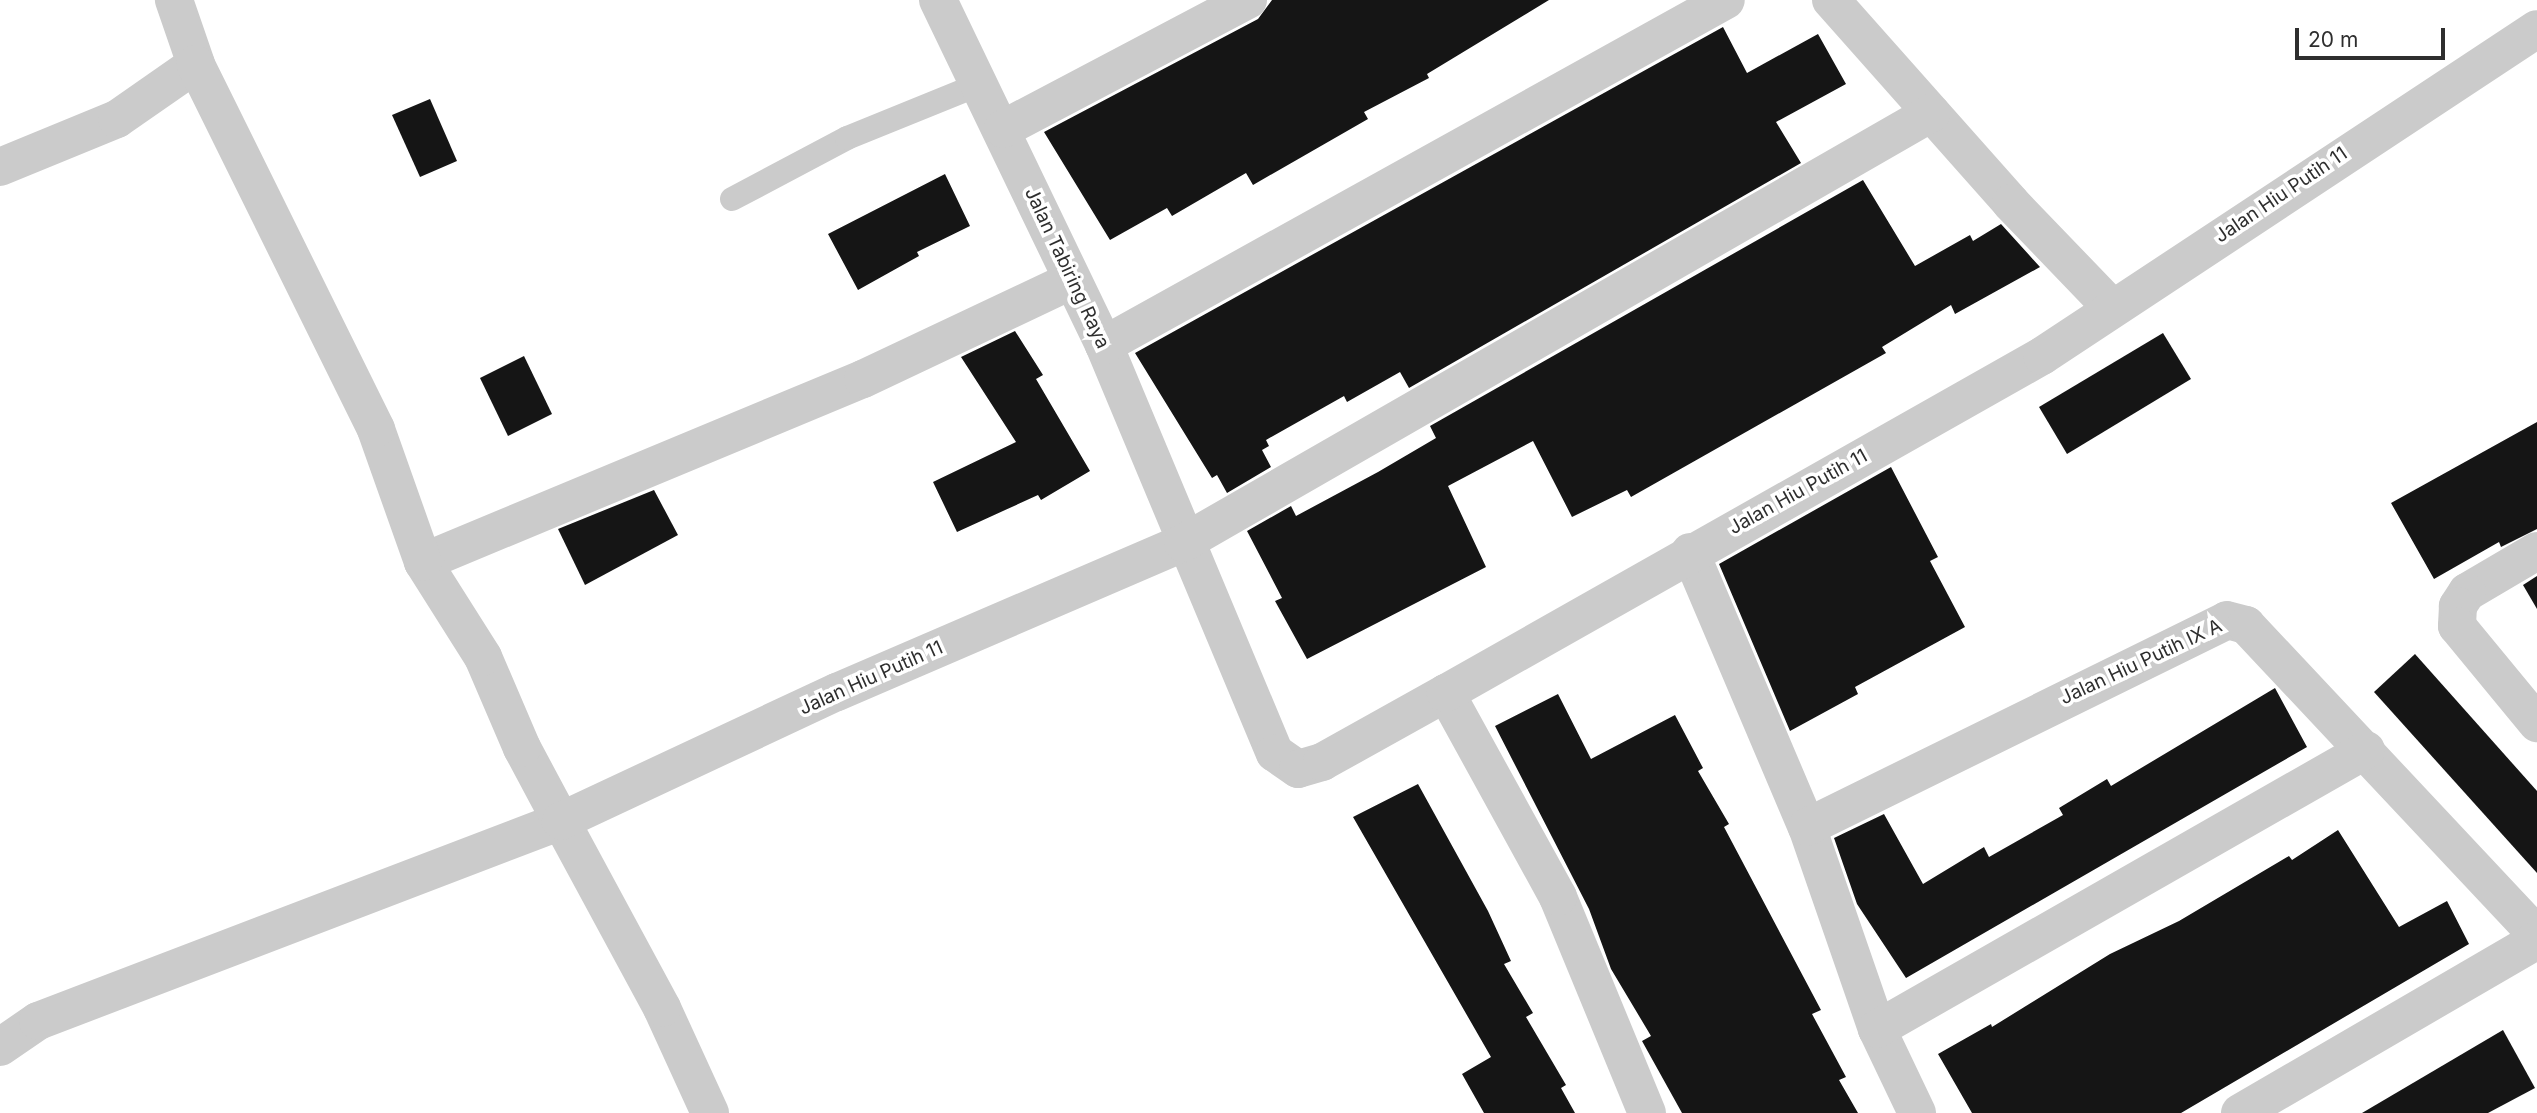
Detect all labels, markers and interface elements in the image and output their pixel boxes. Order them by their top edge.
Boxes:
scale bar [2299,14,2450,58]
text: 20 m [2308,27,2358,52]
street label: Jalan Hiu Putih 11 [2210,142,2352,248]
street label: Jalan Tabiring Raya [1020,184,1114,352]
street label: Jalan Hiu Putih 11 [1725,444,1871,540]
street label: Jalan Hiu Putih IX A [2056,614,2226,710]
street label: Jalan Hiu Putih 11 [796,636,946,720]

